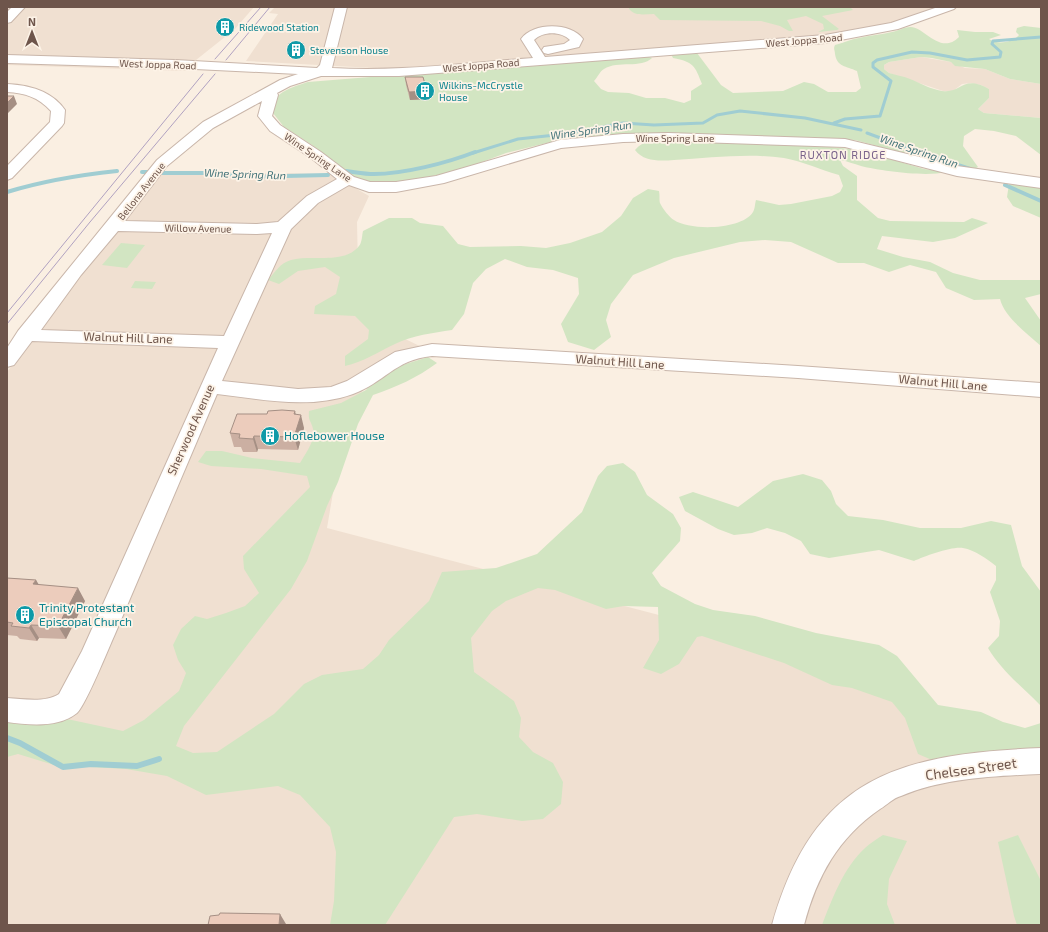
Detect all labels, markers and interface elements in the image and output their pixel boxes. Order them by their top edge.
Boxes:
north arrow [12,12,52,52]
text: N [28,15,36,28]
building icon: Ridewood Station [214,16,236,38]
place label: Ridewood Station [239,21,319,33]
street label: West Joppa Road [765,31,843,49]
building icon: Stevenson House [285,39,307,61]
place label: Stevenson House [310,44,388,56]
street label: West Joppa Road [442,56,520,74]
street label: West Joppa Road [119,57,197,71]
place label: Wilkins-McCrystle House [439,79,523,103]
building icon: Wilkins-McCrystle House [414,80,436,102]
water label: Wine Spring Run [549,117,632,142]
street label: Wine Spring Lane [282,130,354,184]
water label: Wine Spring Run [878,131,960,170]
street label: Wine Spring Lane [636,132,714,144]
district label: RUXTON RIDGE [800,148,886,161]
street label: Bellona Avenue [115,160,167,222]
water label: Wine Spring Run [204,166,286,181]
street label: Willow Avenue [164,221,232,235]
street label: Walnut Hill Lane [83,328,173,346]
street label: Walnut Hill Lane [575,351,665,371]
street label: Walnut Hill Lane [898,371,988,393]
street label: Sherwood Avenue [164,382,216,477]
building icon: Hoflebower House [259,425,281,447]
place label: Hoflebower House [284,428,385,442]
place label: Trinity Protestant Episcopal Church [39,600,135,628]
building icon: Trinity Protestant Episcopal Church [14,604,36,626]
street label: Chelsea Street [924,754,1018,783]

